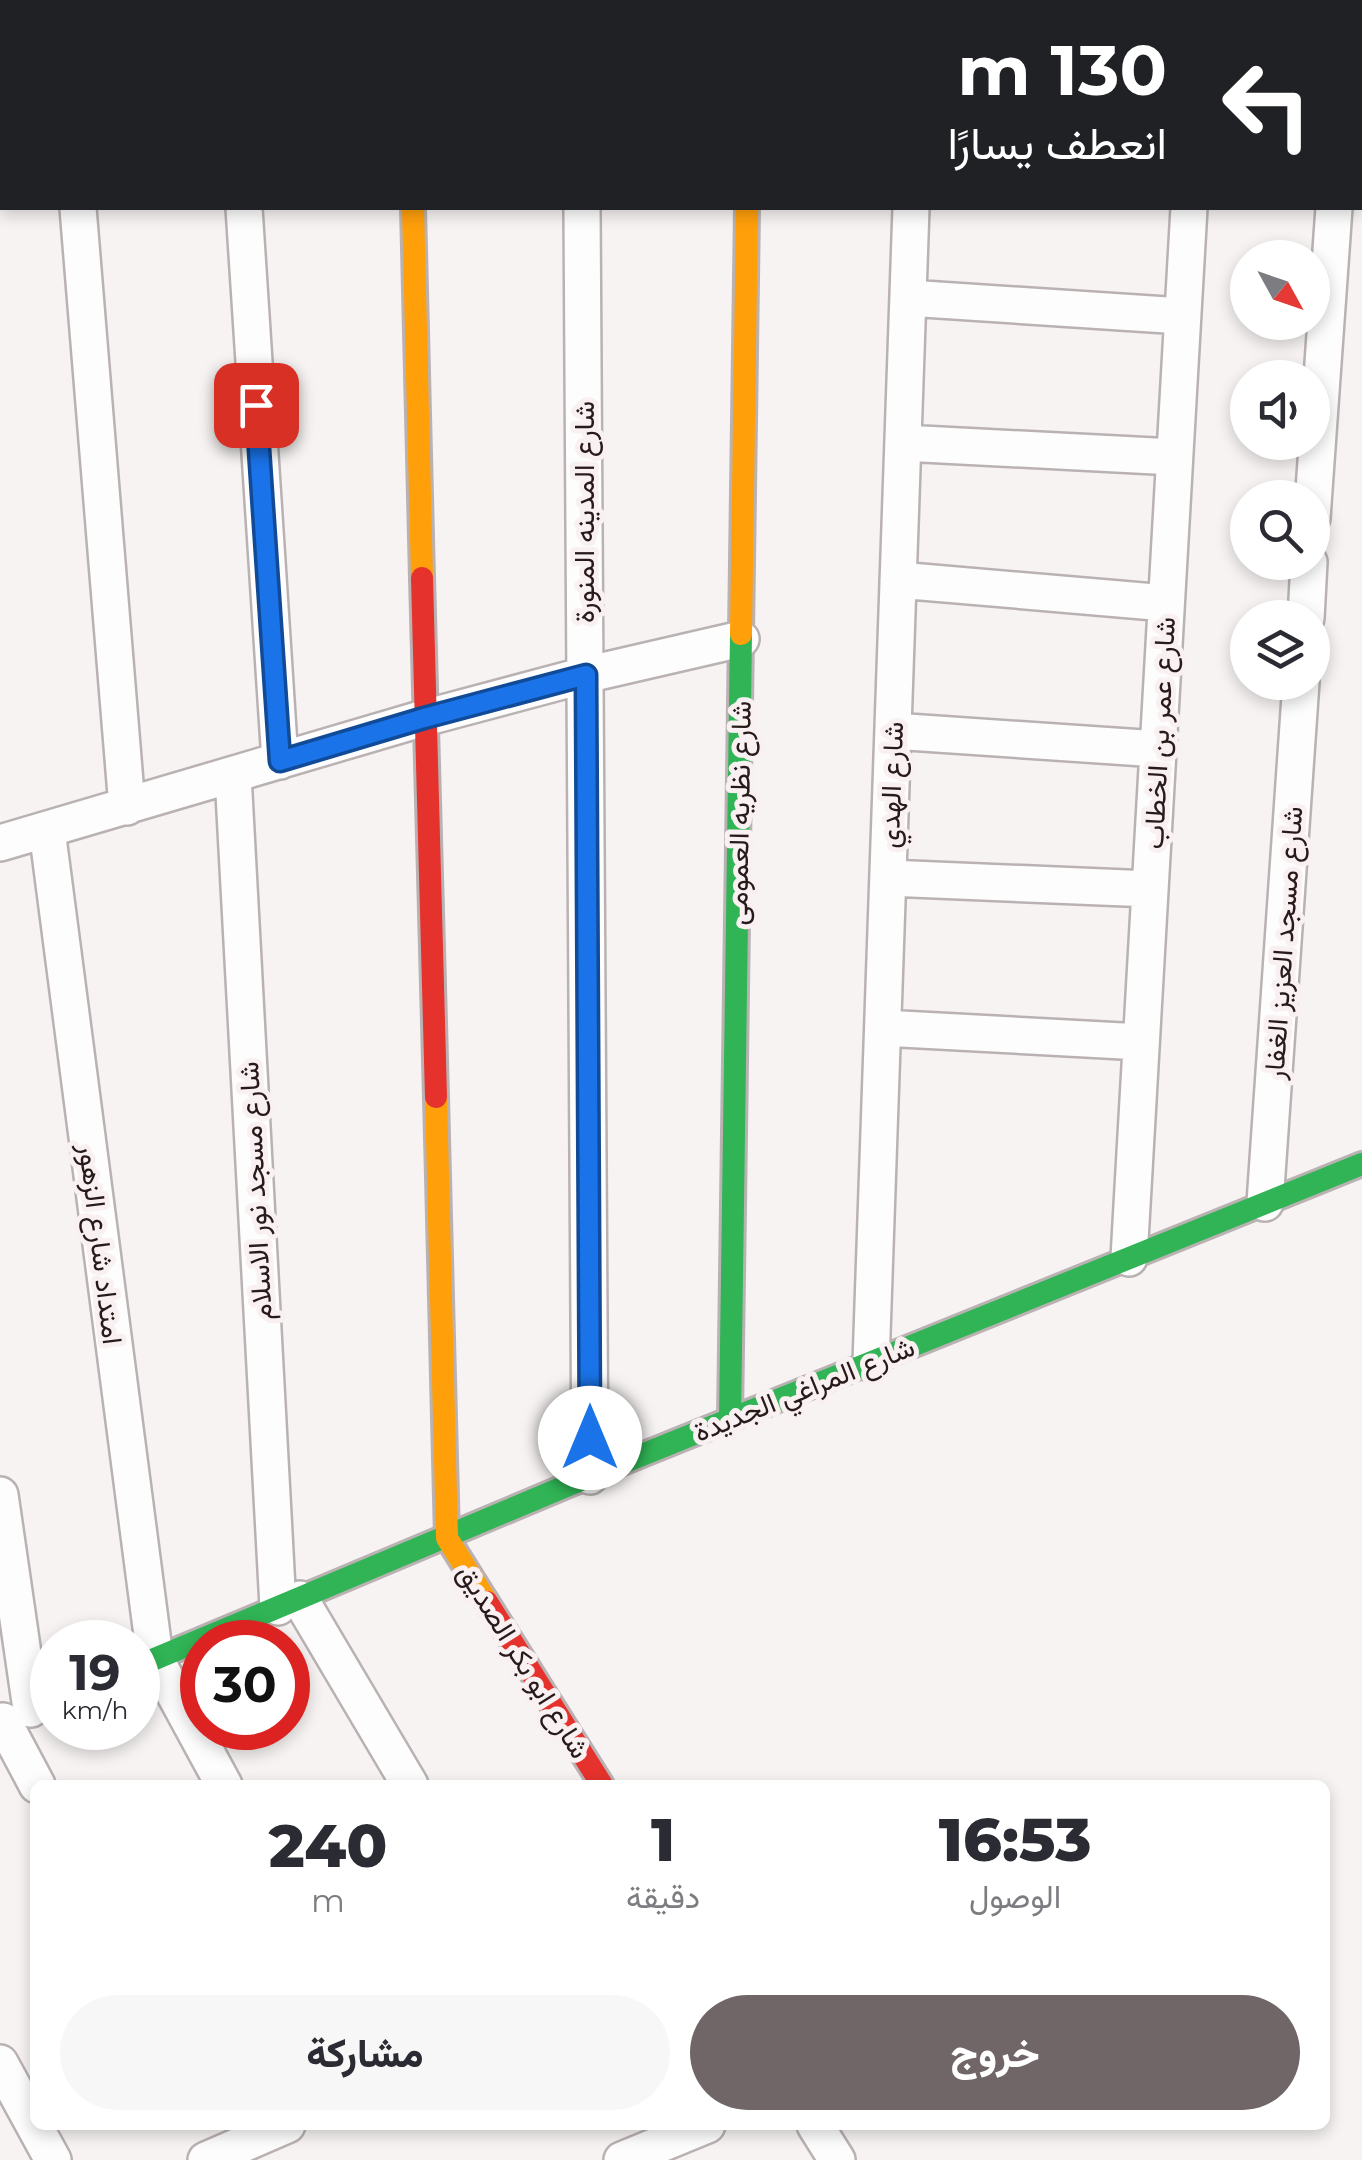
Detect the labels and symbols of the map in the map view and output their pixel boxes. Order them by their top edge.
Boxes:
north arrow [1230,240,1330,340]
pin [214,363,299,448]
street label: شارع المدينه المنورة [567,401,603,623]
street label: شارع عمر بن الخطاب [1136,616,1184,850]
street label: شارع نظريه العمومى [720,700,760,926]
street label: شارع الهدي [872,721,916,849]
street label: شارع مسجد العزيز الغفار [1256,805,1312,1082]
street label: شارع مسجد نور الاسلام [231,1061,281,1321]
street label: امتداد شارع الزهور [70,1141,130,1347]
street label: شارع المراغي الجديدة [689,1329,922,1454]
position arrow [538,1386,642,1490]
street label: شارع ابو بكر الصديق [449,1558,597,1766]
speed limit sign: 30 [180,1620,310,1750]

